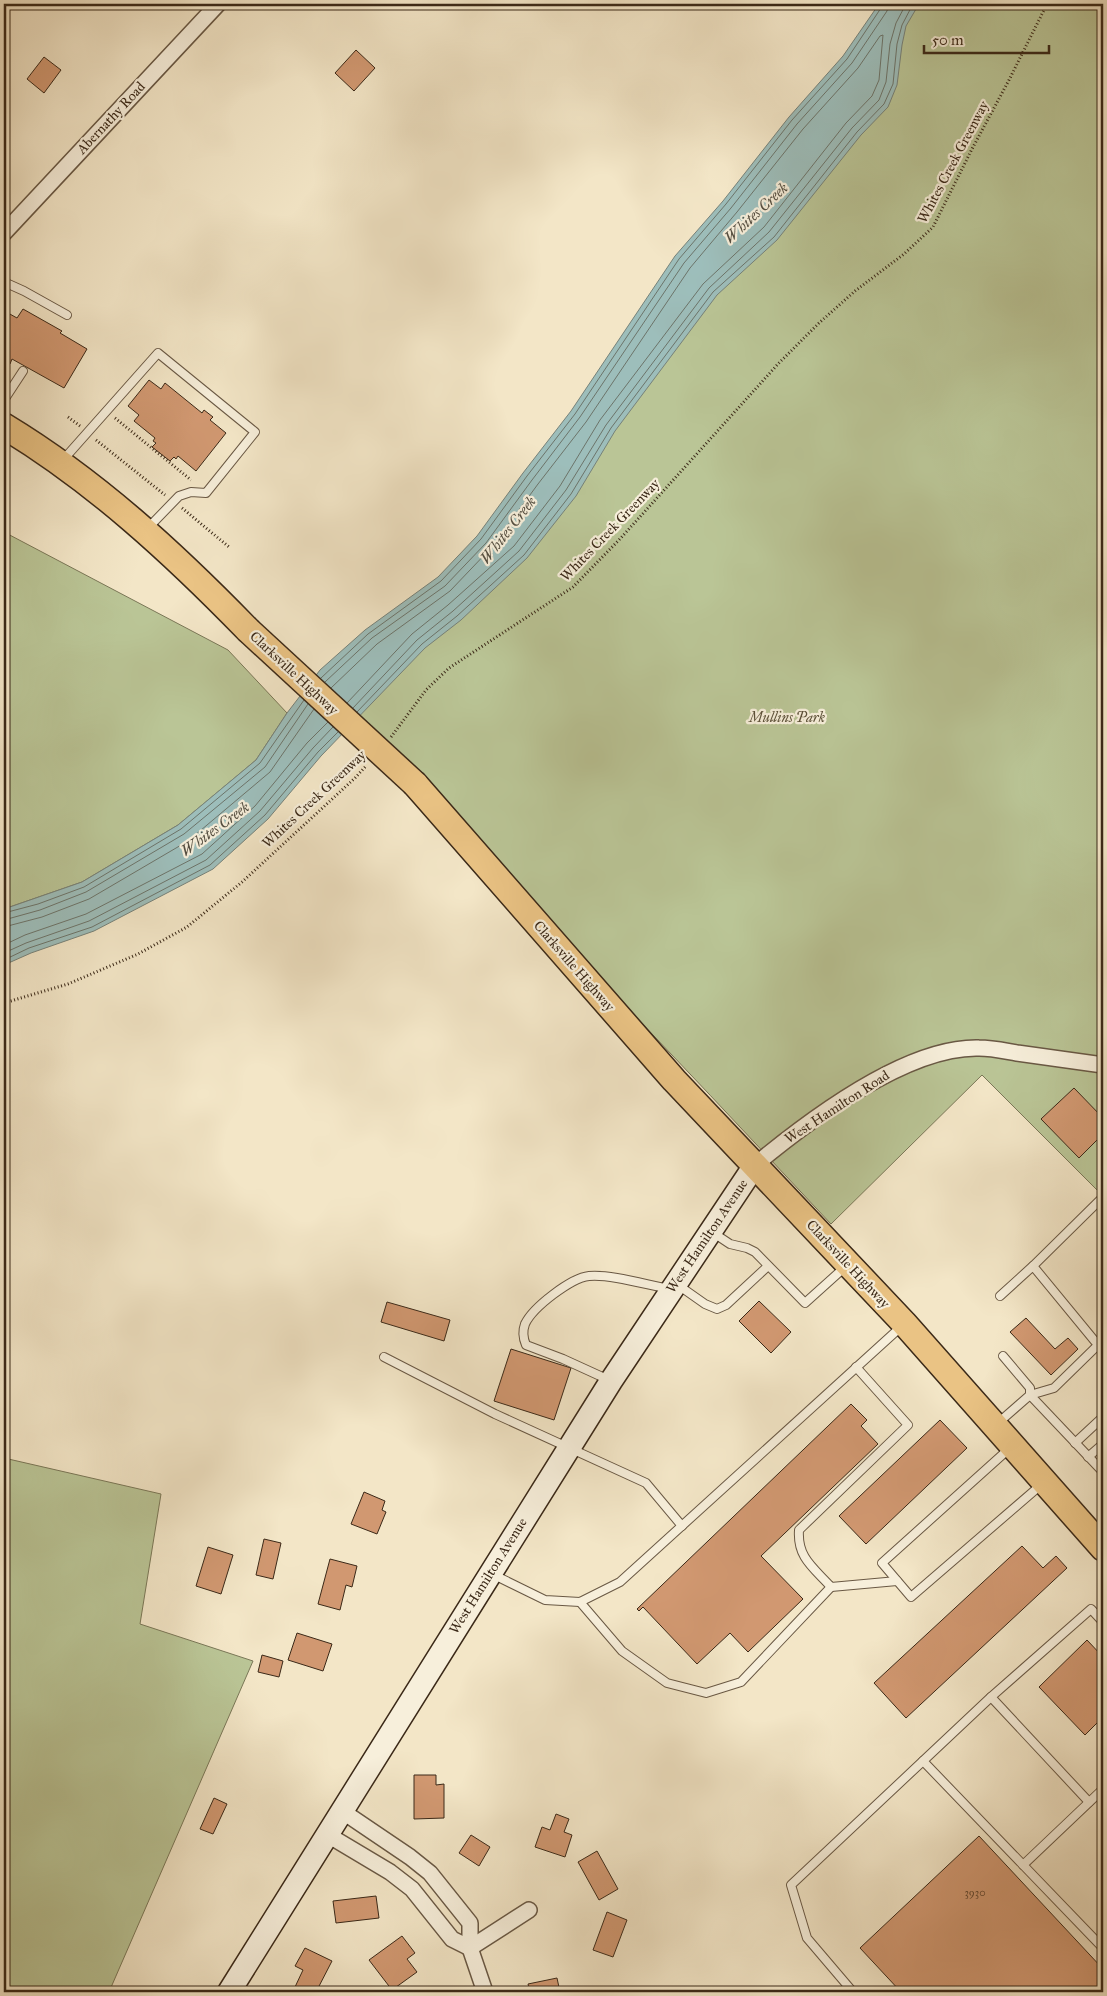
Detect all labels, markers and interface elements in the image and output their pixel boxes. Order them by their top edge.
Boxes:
scale bar [924,22,1050,54]
text: 50 m [932,31,964,49]
street label: Abernathy Road [72,78,149,158]
street label: Whites Creek Greenway [914,98,993,226]
water label: Whites Creek [720,179,792,247]
street label: Whites Creek Greenway [557,475,664,585]
water label: Whites Creek [476,493,540,567]
street label: Clarksville Highway [246,628,342,719]
park label: Mullins Park [747,709,826,726]
street label: Whites Creek Greenway [259,746,370,851]
water label: Whites Creek [177,798,253,860]
street label: Clarksville Highway [530,917,618,1015]
street label: West Hamilton Road [781,1067,893,1147]
street label: West Hamilton Avenue [663,1176,752,1296]
street label: Clarksville Highway [803,1216,894,1312]
street label: West Hamilton Avenue [445,1515,531,1637]
house number: 3930 [964,1886,986,1899]

